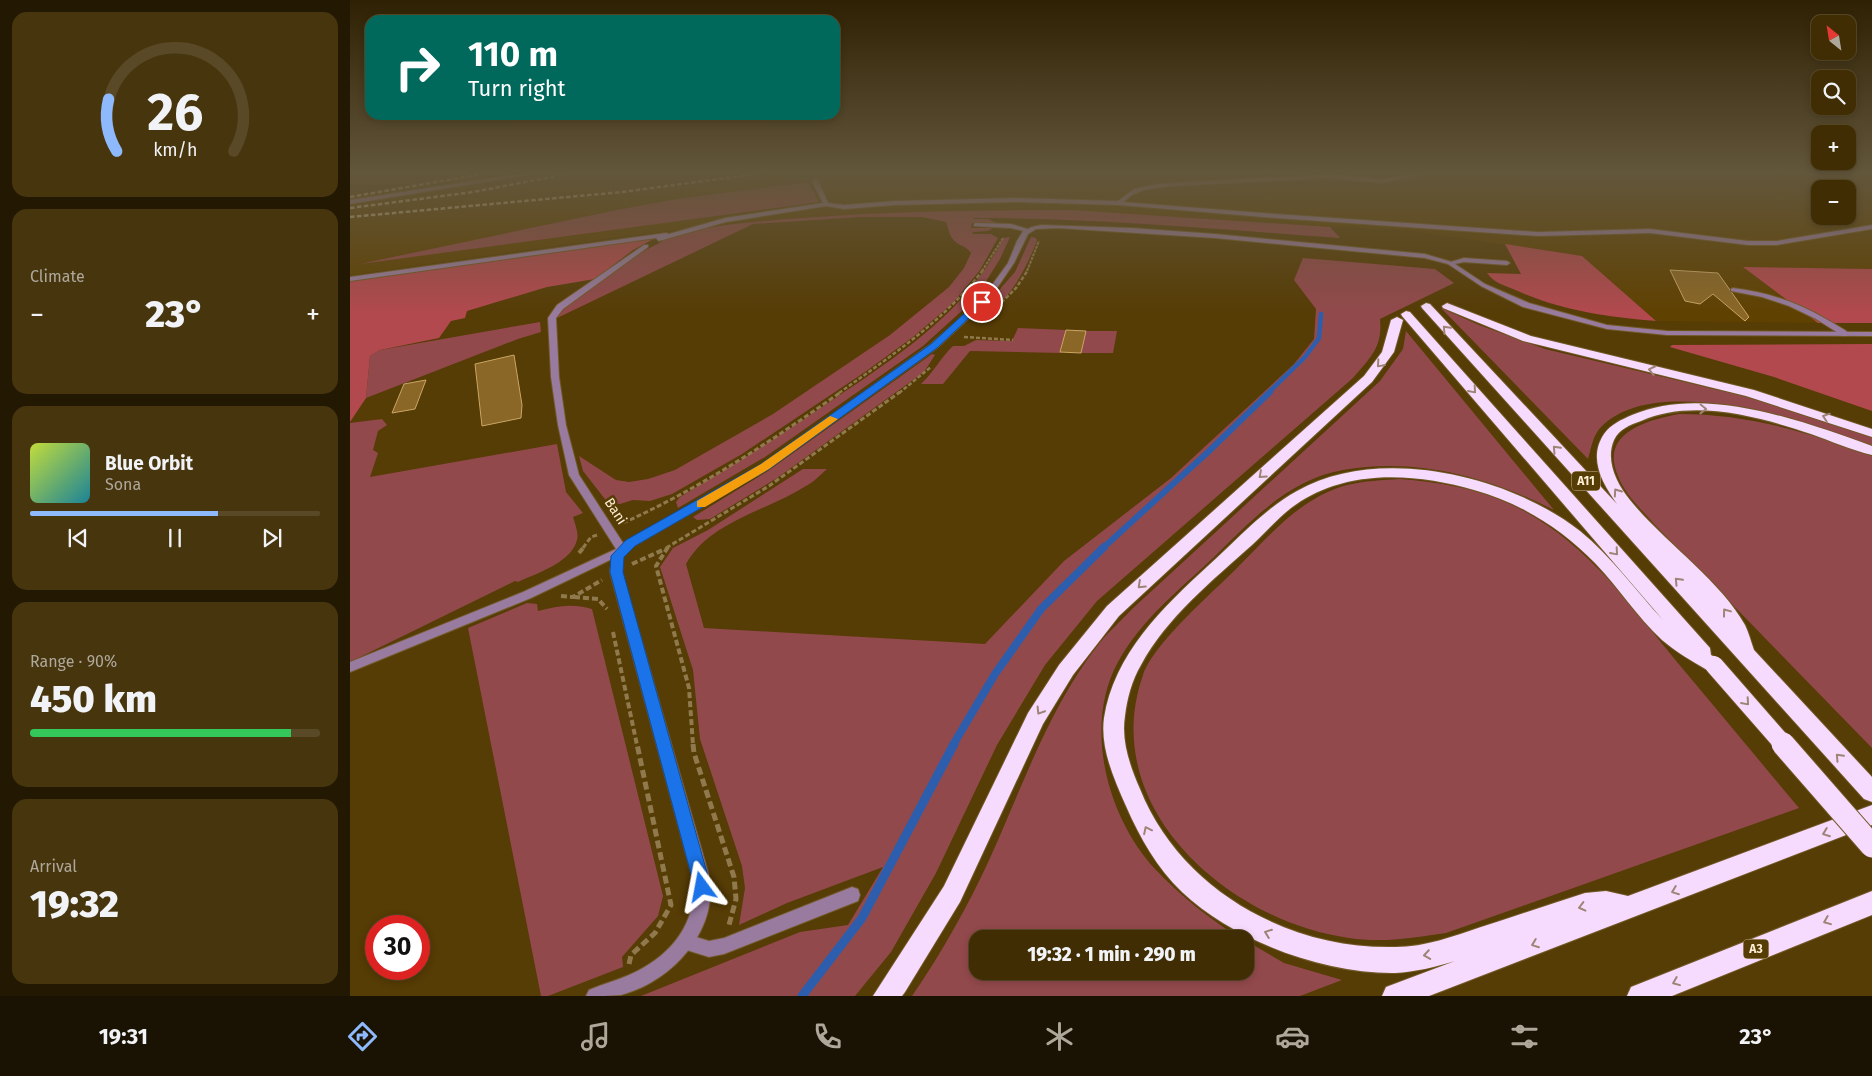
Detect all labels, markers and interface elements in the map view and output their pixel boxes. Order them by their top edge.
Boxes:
north arrow [1811,15,1856,60]
map controls [1811,15,1856,225]
text: 110 m [468,33,558,75]
icon: right [385,35,450,100]
button: search [1811,70,1856,115]
text: Turn right [468,75,565,102]
text: 26 [147,81,203,144]
button: + [1811,125,1856,170]
text: km/h [153,139,197,161]
button: − [1811,180,1856,225]
text: Climate [30,267,85,286]
pin [961,281,1003,323]
icon: arrive [968,288,996,316]
text: 23° [145,291,205,337]
text: − [30,298,44,331]
text: + [306,298,320,331]
one-way arrow [1443,325,1452,334]
one-way arrow [1377,359,1386,368]
one-way arrow [1648,366,1657,376]
one-way arrow [1467,385,1476,394]
one-way arrow [1700,404,1707,414]
one-way arrow [1822,412,1831,422]
one-way arrow [1553,445,1562,454]
text: Blue Orbit [105,452,193,475]
one-way arrow [1258,470,1267,479]
road number: A11 [1572,472,1600,491]
text: Sona [105,475,141,494]
one-way arrow [1614,488,1623,498]
street label: Bani [601,495,630,528]
icon: previous [64,524,92,552]
icon: pause [161,524,189,552]
icon: next [258,524,286,552]
one-way arrow [1609,546,1617,555]
one-way arrow [1675,578,1684,587]
one-way arrow [1138,579,1147,588]
one-way arrow [1723,608,1732,618]
text: Range · 90% [30,652,117,671]
text: 450 km [30,676,157,722]
one-way arrow [1740,696,1749,705]
one-way arrow [1037,706,1047,715]
one-way arrow [1836,753,1845,762]
one-way arrow [1143,826,1154,835]
one-way arrow [1823,827,1831,837]
text: Arrival [30,857,77,876]
position arrow [675,860,727,912]
text: 19:32 [30,881,119,927]
one-way arrow [1671,885,1679,895]
one-way arrow [1578,901,1586,911]
speed limit sign: 30 [365,915,430,980]
one-way arrow [1823,915,1832,925]
one-way arrow [1265,929,1273,939]
one-way arrow [1531,938,1539,948]
road number: A3 [1744,940,1768,959]
text: 19:32 · 1 min · 290 m [1027,943,1196,966]
one-way arrow [1422,950,1431,960]
one-way arrow [1672,975,1681,986]
icon: directions [345,1019,380,1054]
icon: music [578,1019,613,1054]
icon: phone [810,1019,845,1054]
icon: climate [1042,1019,1077,1054]
icon: car [1275,1019,1310,1054]
icon: filters [1507,1019,1542,1054]
text: 19:31 [99,1023,148,1050]
text: 23° [1739,1023,1773,1050]

